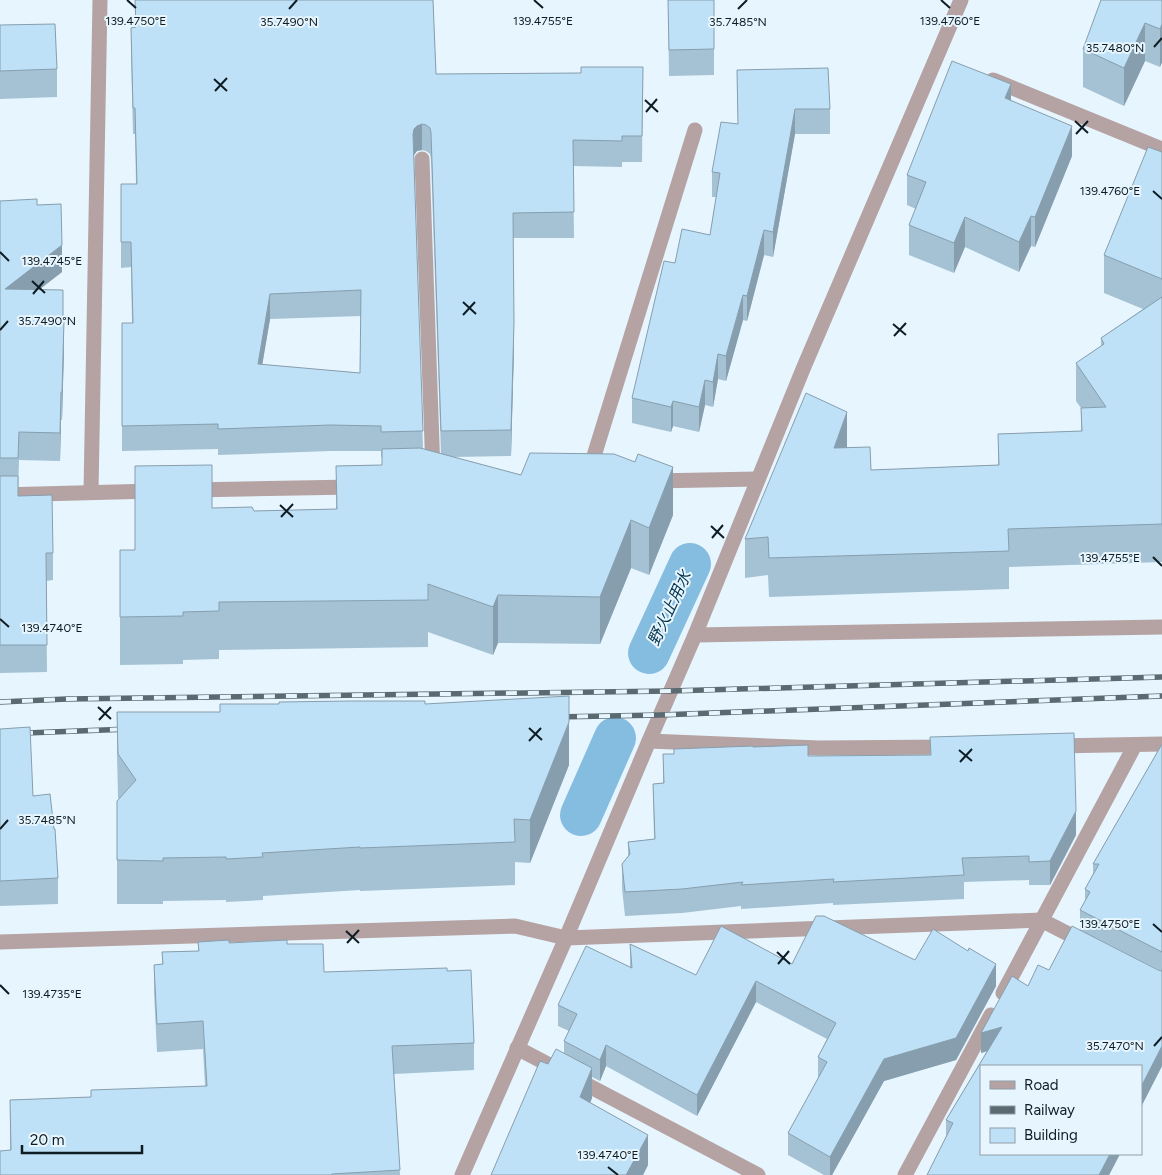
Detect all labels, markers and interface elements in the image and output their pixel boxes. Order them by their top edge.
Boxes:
text: 139.4750°E [106,14,166,28]
text: 139.4755°E [513,14,573,28]
text: 139.4760°E [920,14,980,28]
text: 35.7490°N [260,15,318,29]
text: 35.7485°N [709,15,767,29]
text: 35.7480°N [1086,41,1144,55]
text: 139.4760°E [1080,184,1140,198]
text: 139.4745°E [22,254,82,268]
text: 35.7490°N [18,314,76,328]
text: 139.4755°E [1080,551,1140,565]
water label: 野火止用水 [644,566,696,648]
text: 139.4740°E [21,621,83,635]
text: 35.7485°N [18,813,76,827]
text: 139.4750°E [1080,917,1140,931]
text: 139.4735°E [22,987,82,1001]
text: 35.7470°N [1086,1039,1144,1053]
legend [980,1065,1142,1155]
text: Road [1024,1076,1059,1094]
text: Railway [1024,1101,1075,1119]
scale bar [22,1122,142,1154]
text: Building [1024,1126,1078,1144]
text: 20 m [30,1131,64,1149]
text: 139.4740°E [577,1148,639,1162]

